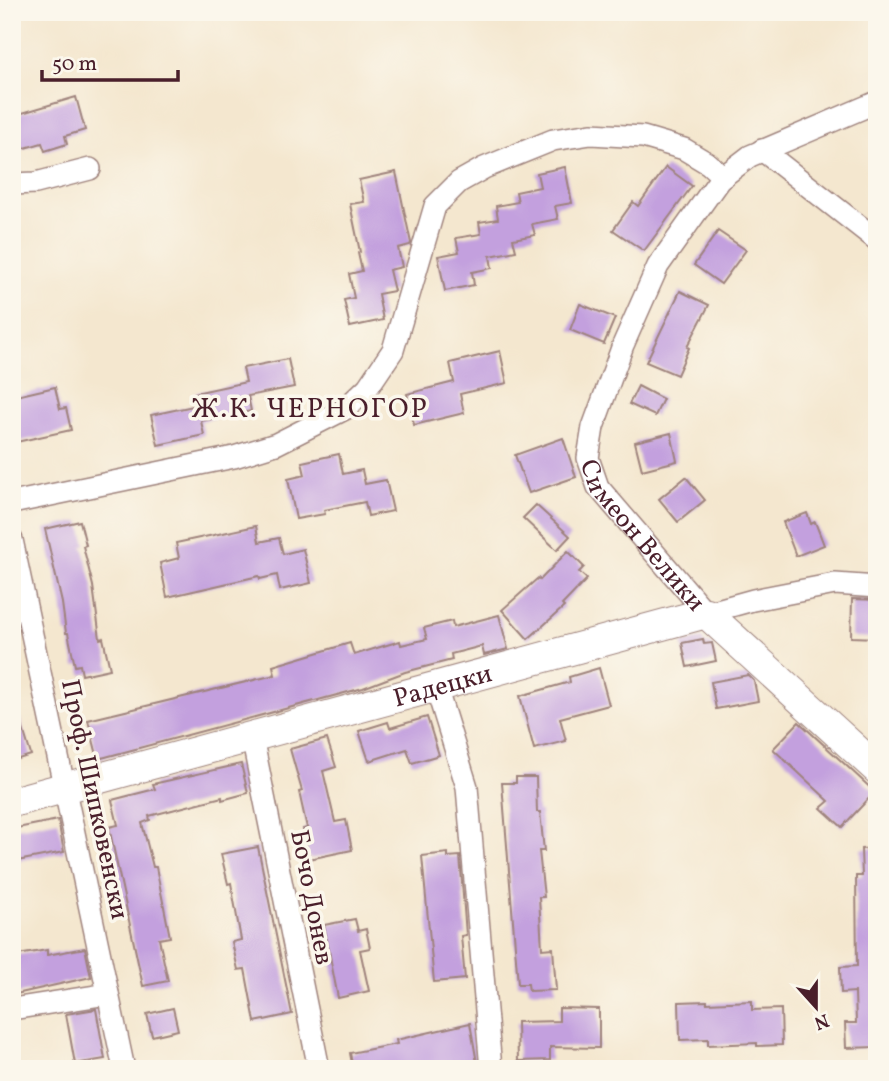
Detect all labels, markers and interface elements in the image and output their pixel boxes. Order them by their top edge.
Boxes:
scale bar [42,38,178,82]
text: 50 m [52,50,97,79]
district label: Ж.К. ЧЕРНОГОР [191,390,429,429]
street label: Симеон Велики [570,455,713,620]
street label: Радецки [389,656,496,717]
street label: Проф. Шипковенски [51,676,137,923]
street label: Бочо Донев [280,827,342,968]
north arrow [780,972,850,1042]
text: N [810,1006,832,1036]

